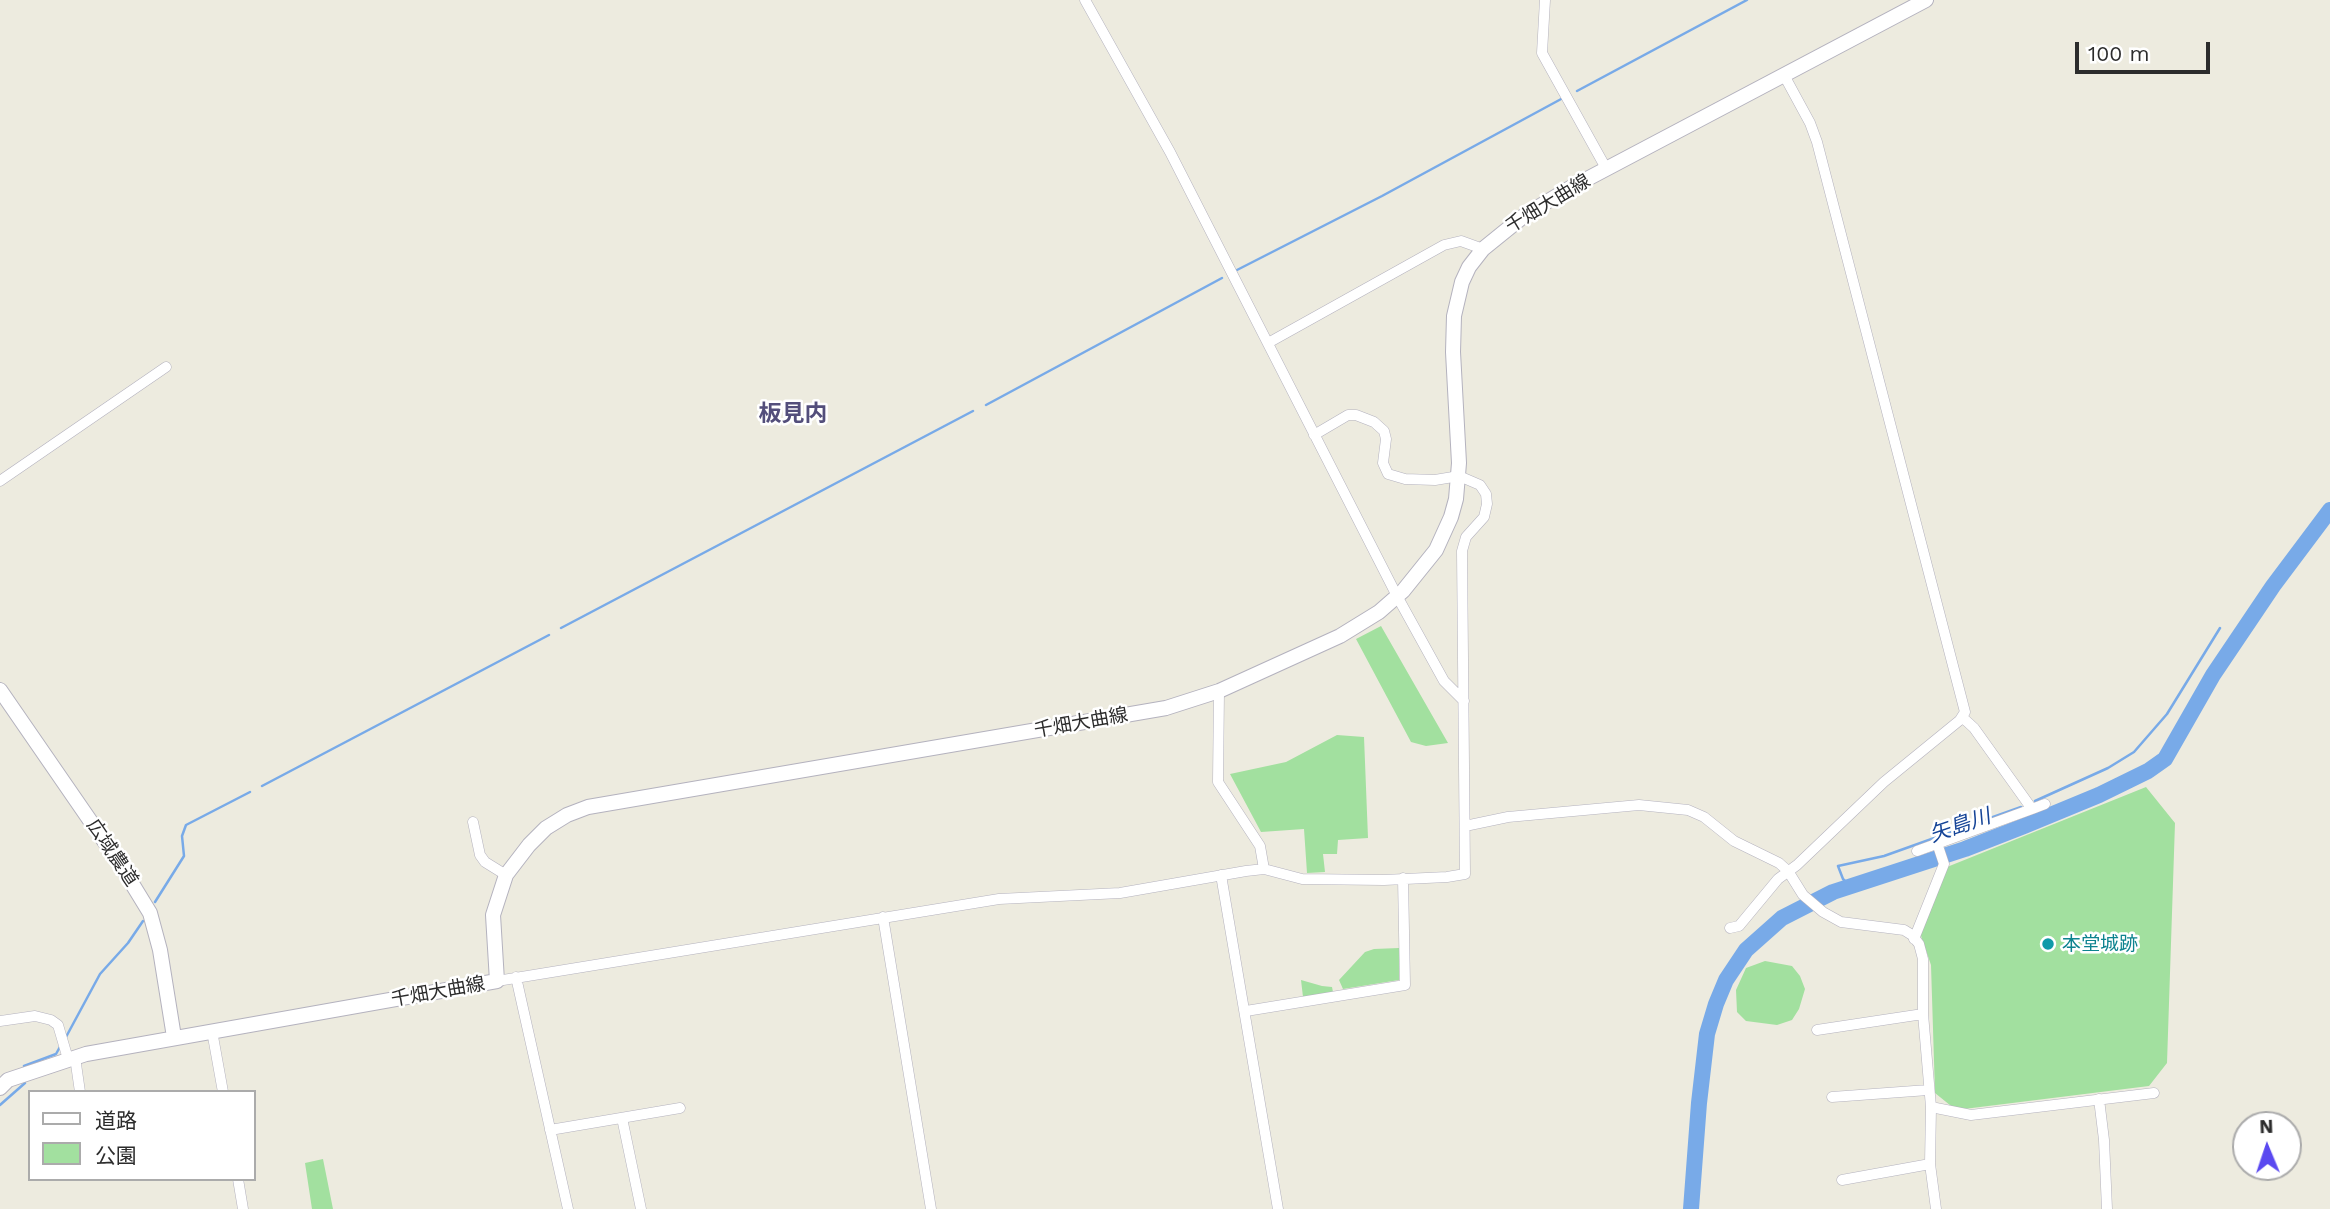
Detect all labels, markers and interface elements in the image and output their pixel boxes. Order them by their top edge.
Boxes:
scale bar [2078,28,2213,72]
text: 100 m [2088,41,2150,66]
street label: 千畑大曲線 [1501,170,1595,238]
district label: 板見内 [759,400,827,428]
street label: 千畑大曲線 [1032,704,1130,742]
water label: 矢島川 [1926,804,1994,848]
street label: 広域農道 [81,815,143,891]
place label: 本堂城跡 [2062,933,2138,955]
marker: 本堂城跡 [2040,936,2056,952]
street label: 千畑大曲線 [389,973,487,1011]
legend [28,1090,256,1181]
text: 道路 [95,1108,137,1133]
north arrow [2232,1111,2302,1181]
text: N [2259,1115,2274,1138]
text: 公園 [95,1143,137,1168]

